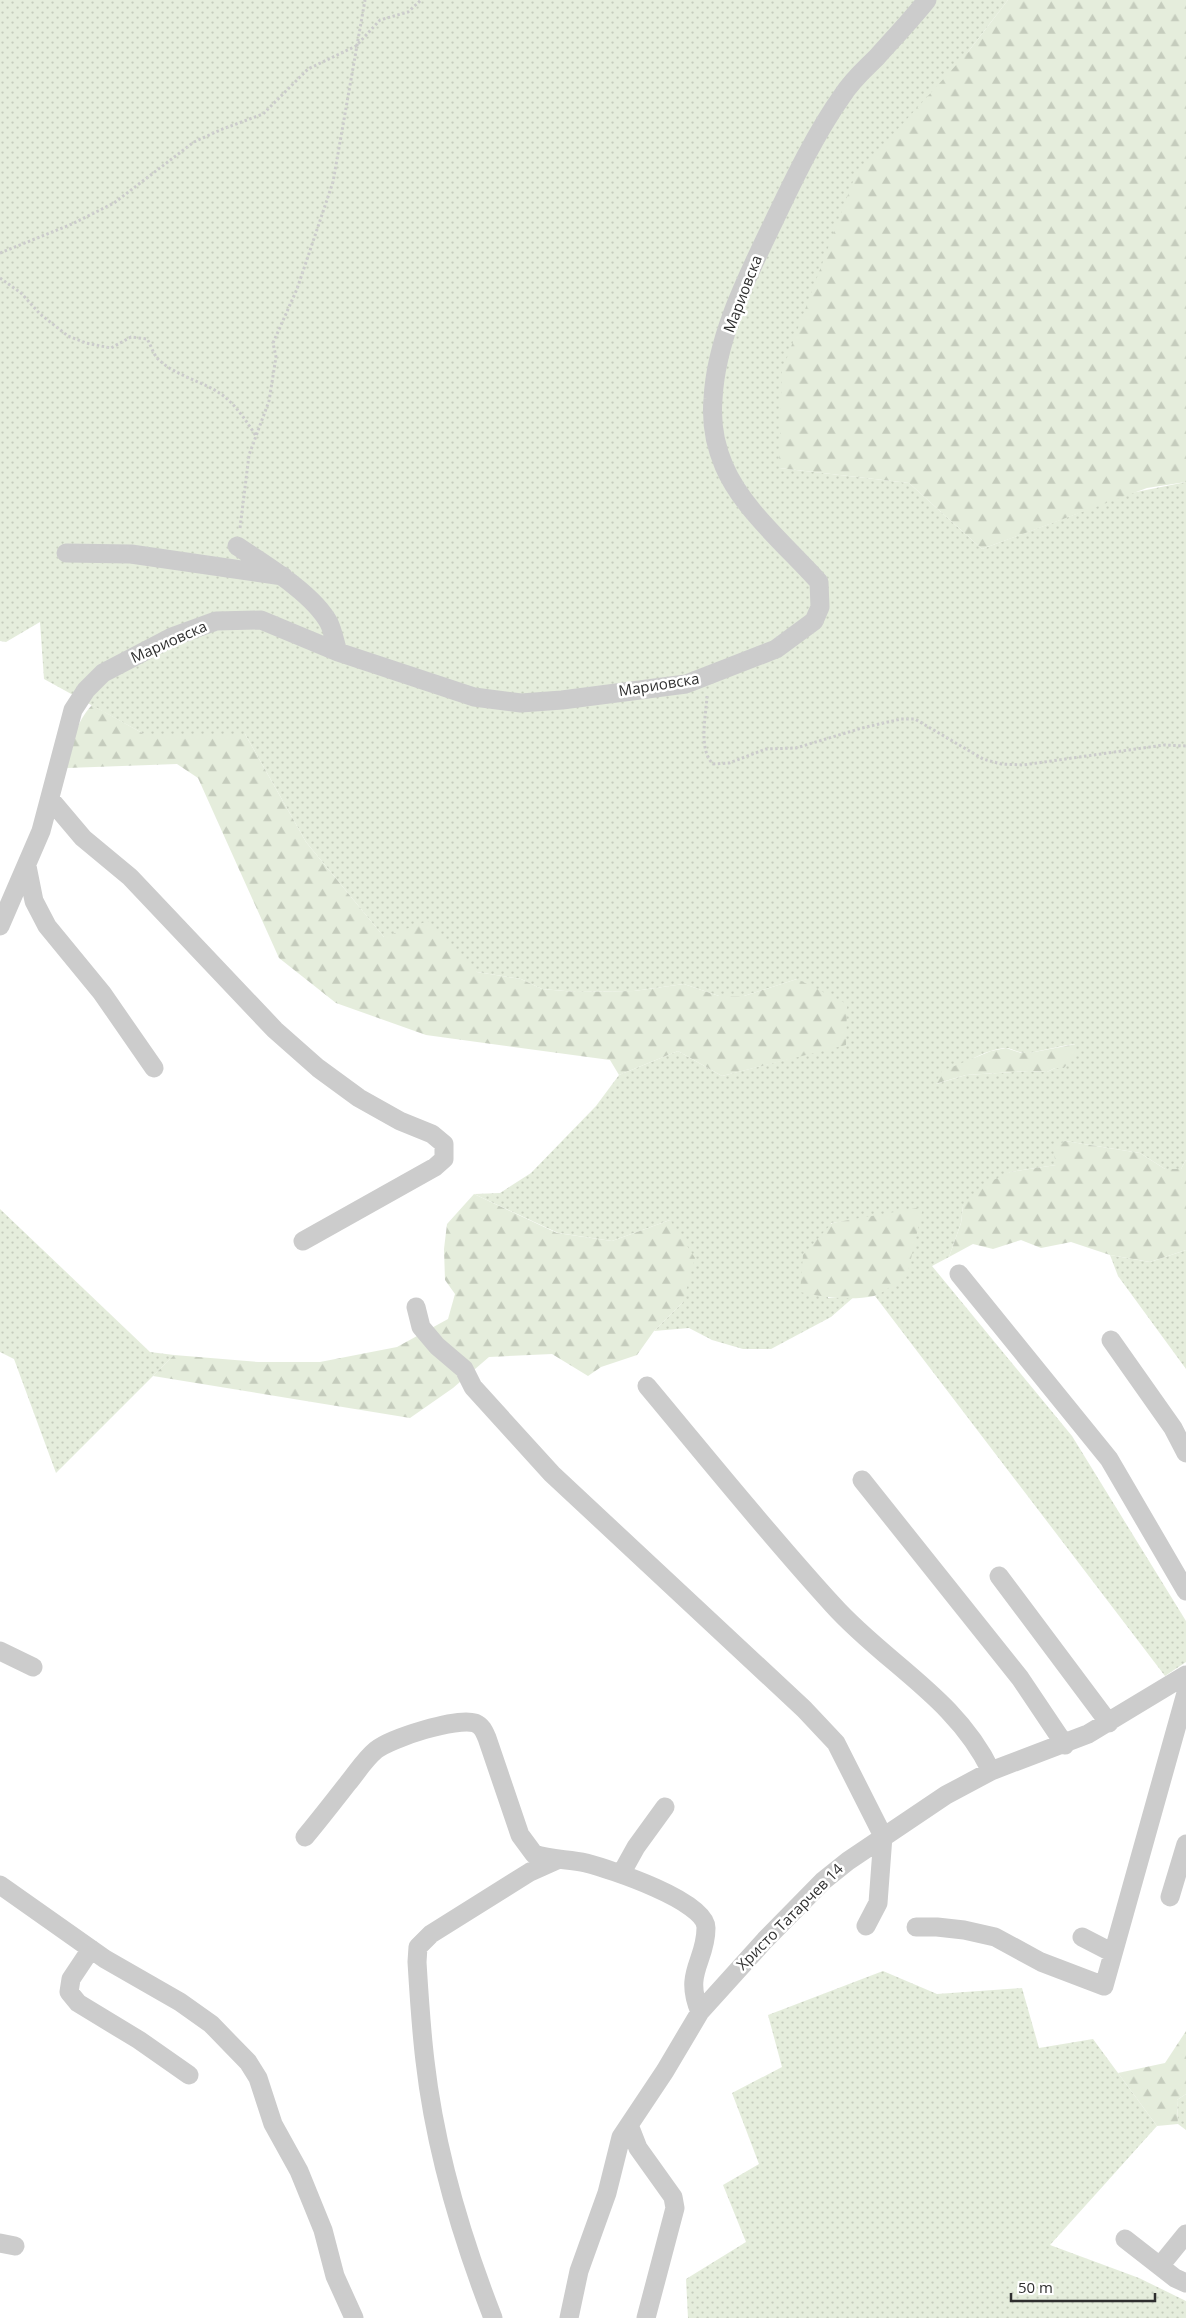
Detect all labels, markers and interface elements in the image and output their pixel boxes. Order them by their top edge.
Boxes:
street label: Мариовска [718,252,766,335]
street label: Мариовска [127,615,210,667]
street label: Мариовска [617,668,701,700]
street label: Христо Татарчев 14 [732,1858,847,1974]
scale bar [1011,2270,1155,2302]
text: 50 m [1018,2277,1053,2297]

